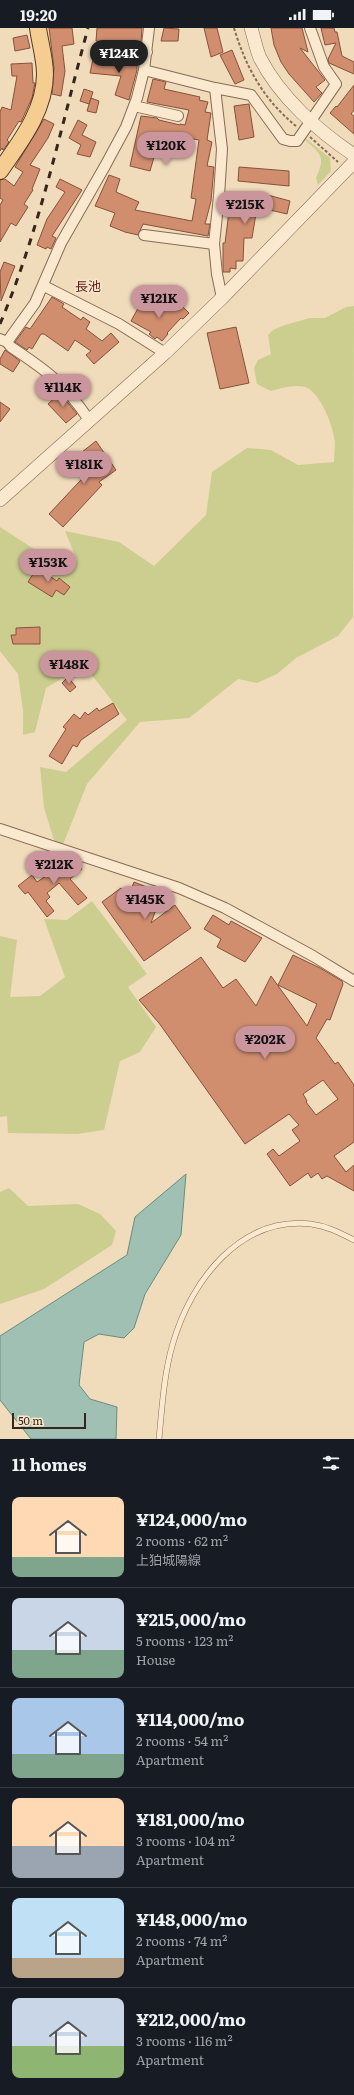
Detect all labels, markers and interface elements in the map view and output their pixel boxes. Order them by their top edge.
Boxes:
text: 19:20 [20,3,57,26]
pin: ¥124K [91,40,147,74]
text: ¥124K [99,43,139,62]
pin: ¥120K [138,132,194,166]
text: ¥120K [146,135,186,154]
pin: ¥215K [217,191,273,225]
text: ¥215K [225,194,265,213]
district label: 長池 [75,276,101,295]
pin: ¥121K [131,285,187,319]
text: ¥121K [140,288,178,307]
pin: ¥114K [35,374,91,408]
text: ¥114K [44,377,82,396]
pin: ¥181K [56,451,112,485]
text: ¥181K [65,454,103,473]
pin: ¥153K [20,549,76,583]
text: ¥153K [28,552,68,571]
pin: ¥148K [41,651,97,685]
text: ¥148K [49,654,89,673]
pin: ¥212K [26,851,82,885]
text: ¥212K [34,854,74,873]
pin: ¥145K [117,886,173,920]
text: ¥145K [125,889,165,908]
pin: ¥202K [237,1026,293,1060]
text: ¥202K [244,1029,286,1048]
scale bar [12,1411,86,1430]
text: 50 m [18,1412,43,1428]
text: 11 homes [12,1451,86,1476]
icon: filters [320,1452,342,1474]
text: ¥124,000/mo [136,1506,247,1531]
icon: home [44,1513,92,1561]
text: 2 rooms · 62 m² [136,1531,228,1550]
text: 上狛城陽線 [136,1550,201,1569]
text: ¥215,000/mo [136,1606,246,1631]
icon: home [44,1614,92,1662]
text: 5 rooms · 123 m² [136,1631,234,1650]
text: House [136,1650,175,1669]
text: ¥114,000/mo [136,1706,244,1731]
icon: home [44,1714,92,1762]
text: 2 rooms · 54 m² [136,1731,228,1750]
text: Apartment [136,1750,204,1769]
text: ¥181,000/mo [136,1806,245,1831]
icon: home [44,1814,92,1862]
text: 3 rooms · 104 m² [136,1831,235,1850]
text: Apartment [136,1850,204,1869]
text: ¥148,000/mo [136,1906,247,1931]
icon: home [44,1914,92,1962]
text: 2 rooms · 74 m² [136,1931,227,1950]
text: Apartment [136,1950,204,1969]
text: ¥212,000/mo [136,2006,246,2031]
icon: home [44,2014,92,2062]
text: 3 rooms · 116 m² [136,2031,233,2050]
text: Apartment [136,2050,204,2069]

